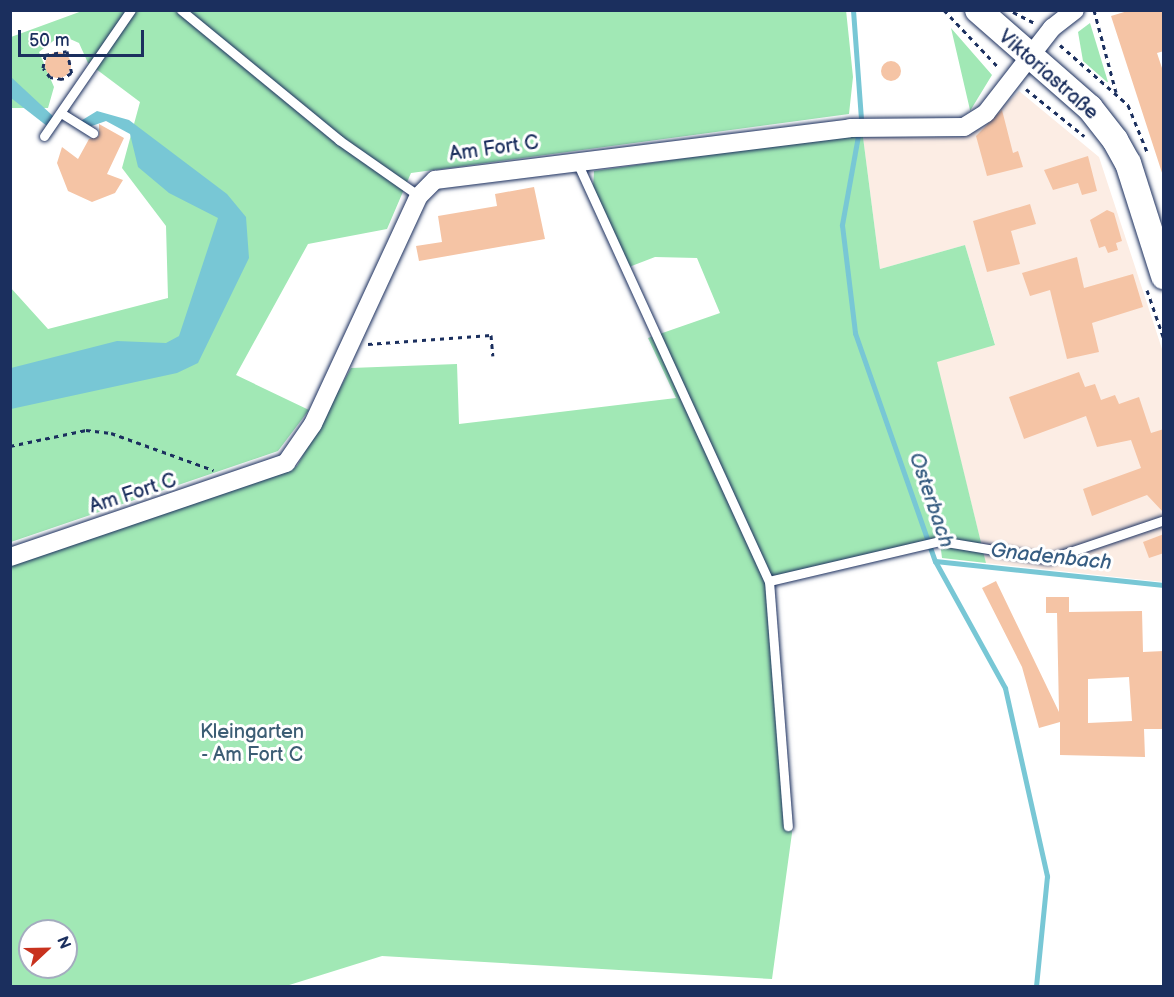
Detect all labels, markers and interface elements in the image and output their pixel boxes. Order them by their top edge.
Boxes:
scale bar [21,18,147,56]
street label: Viktoriastraße [993,25,1103,125]
text: 50 m [29,30,70,51]
street label: Am Fort C [448,131,540,167]
water label: Osterbach [903,449,959,551]
street label: Am Fort C [86,469,180,519]
water label: Gnadenbach [989,538,1113,576]
park label: Kleingarten - Am Fort C [200,720,304,767]
north arrow [18,919,78,979]
text: N [52,934,74,952]

